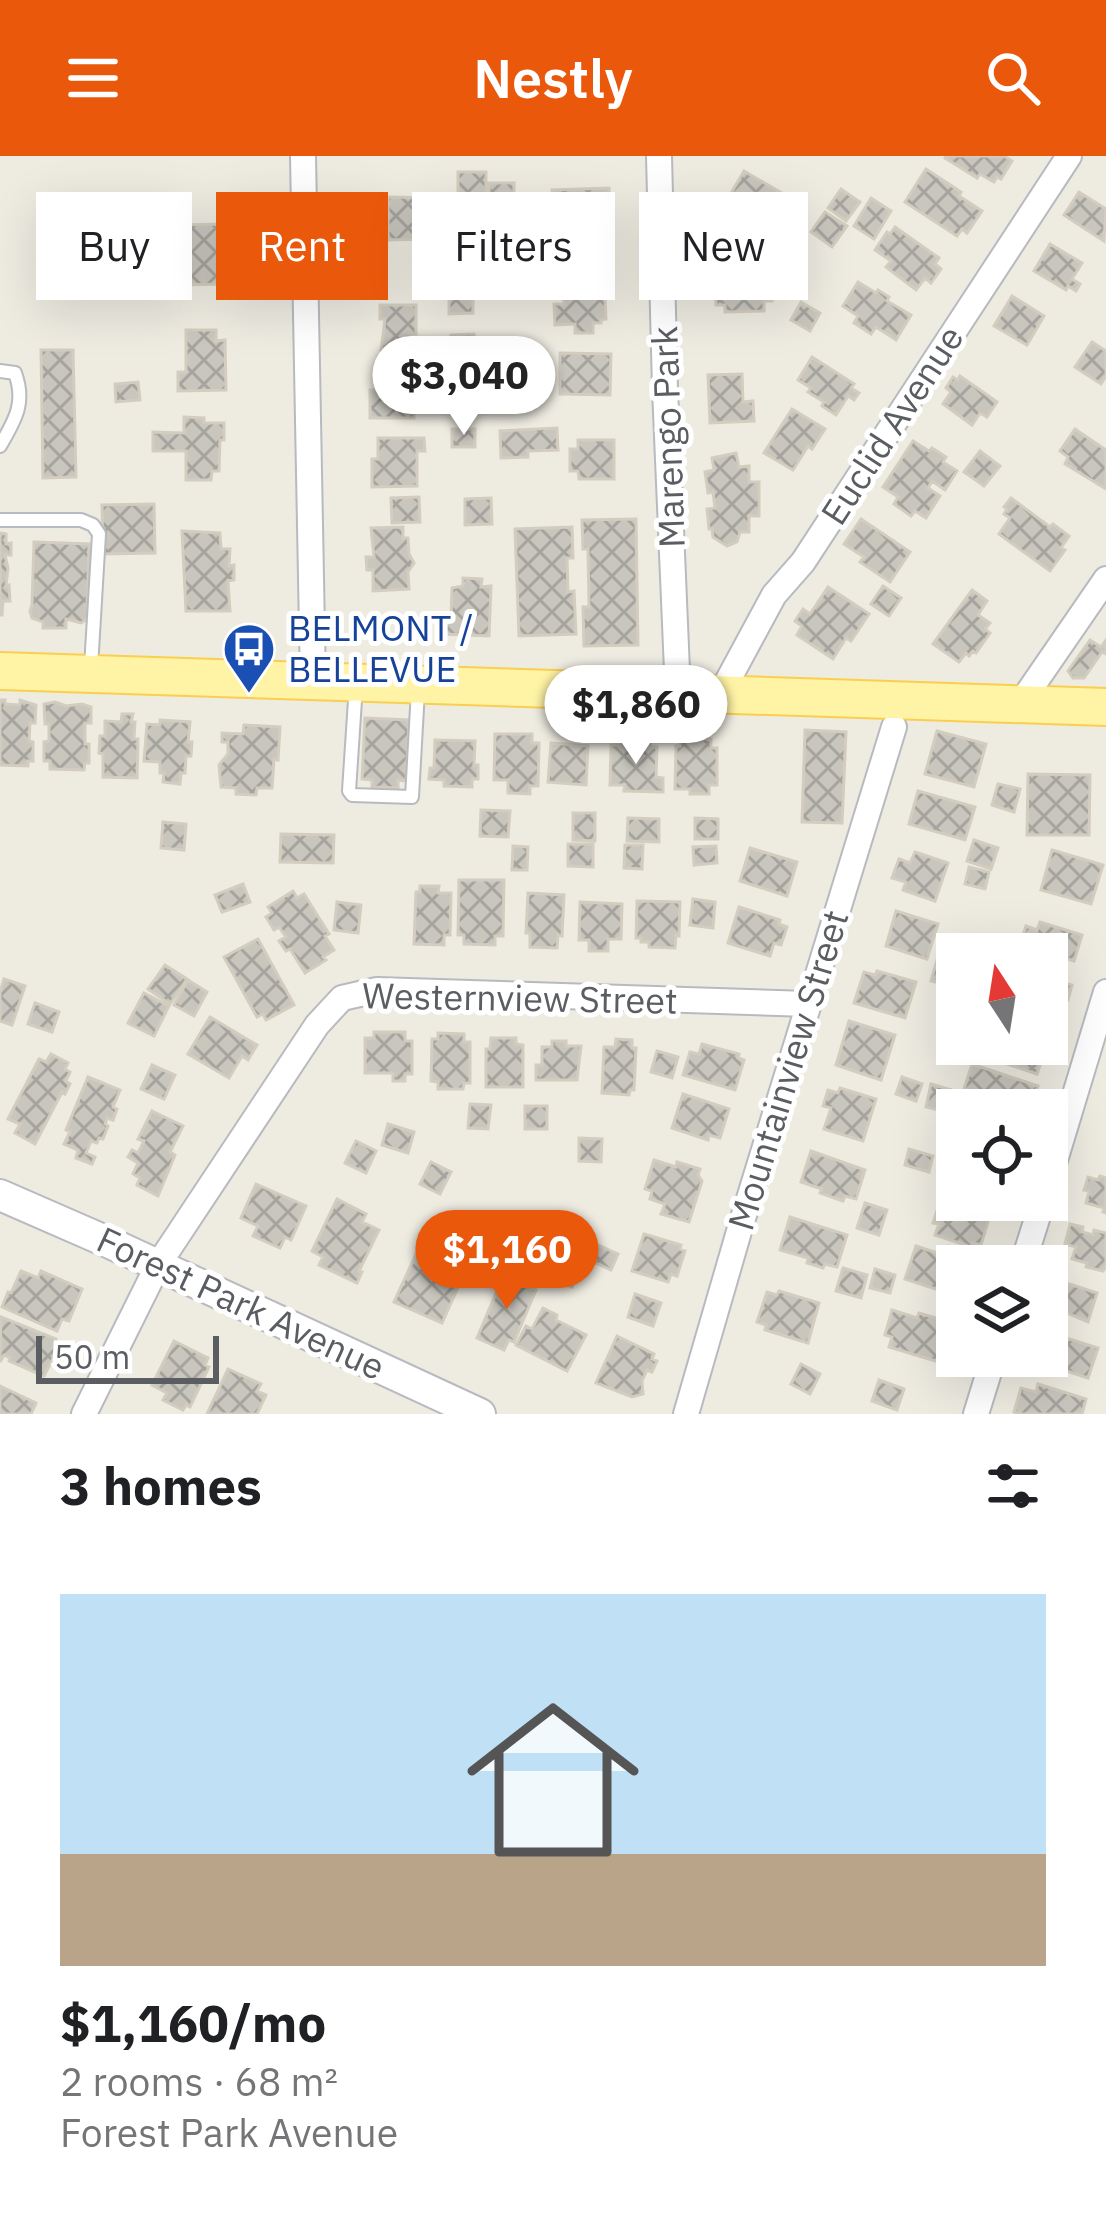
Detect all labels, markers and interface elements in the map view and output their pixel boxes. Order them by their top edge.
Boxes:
text: Nestly [473,43,633,113]
icon: menu [60,45,126,111]
icon: search [980,45,1046,111]
chip: Buy [36,192,192,300]
chip: Rent [216,192,388,300]
chip: Filters [412,192,615,300]
chip: New [639,192,808,300]
street label: Euclid Avenue [810,316,973,533]
street label: Marengo Park [640,325,695,549]
pin: $3,040 [366,336,562,438]
text: $3,040 [399,349,529,400]
place label: BELMONT / BELLEVUE [288,604,474,692]
bus stop icon: BELMONT / BELLEVUE [221,621,277,695]
pin: $1,860 [538,665,734,767]
text: $1,860 [571,678,701,729]
street label: Mountainview Street [716,904,859,1236]
north arrow [936,933,1068,1065]
map controls [936,933,1068,1377]
street label: Westernview Street [362,971,678,1024]
button: locate [936,1089,1068,1221]
pin: $1,160 [409,1210,605,1312]
street label: Forest Park Avenue [90,1215,393,1390]
text: $1,160 [442,1223,572,1274]
button: layers [936,1245,1068,1377]
scale bar [36,1330,219,1383]
text: 50 m [54,1335,130,1378]
text: 3 homes [60,1453,262,1519]
icon: filters [980,1453,1046,1519]
icon: home [445,1672,661,1888]
text: $1,160/mo [60,1990,326,2056]
text: 2 rooms · 68 m² [60,2056,338,2107]
text: Forest Park Avenue [60,2107,398,2158]

